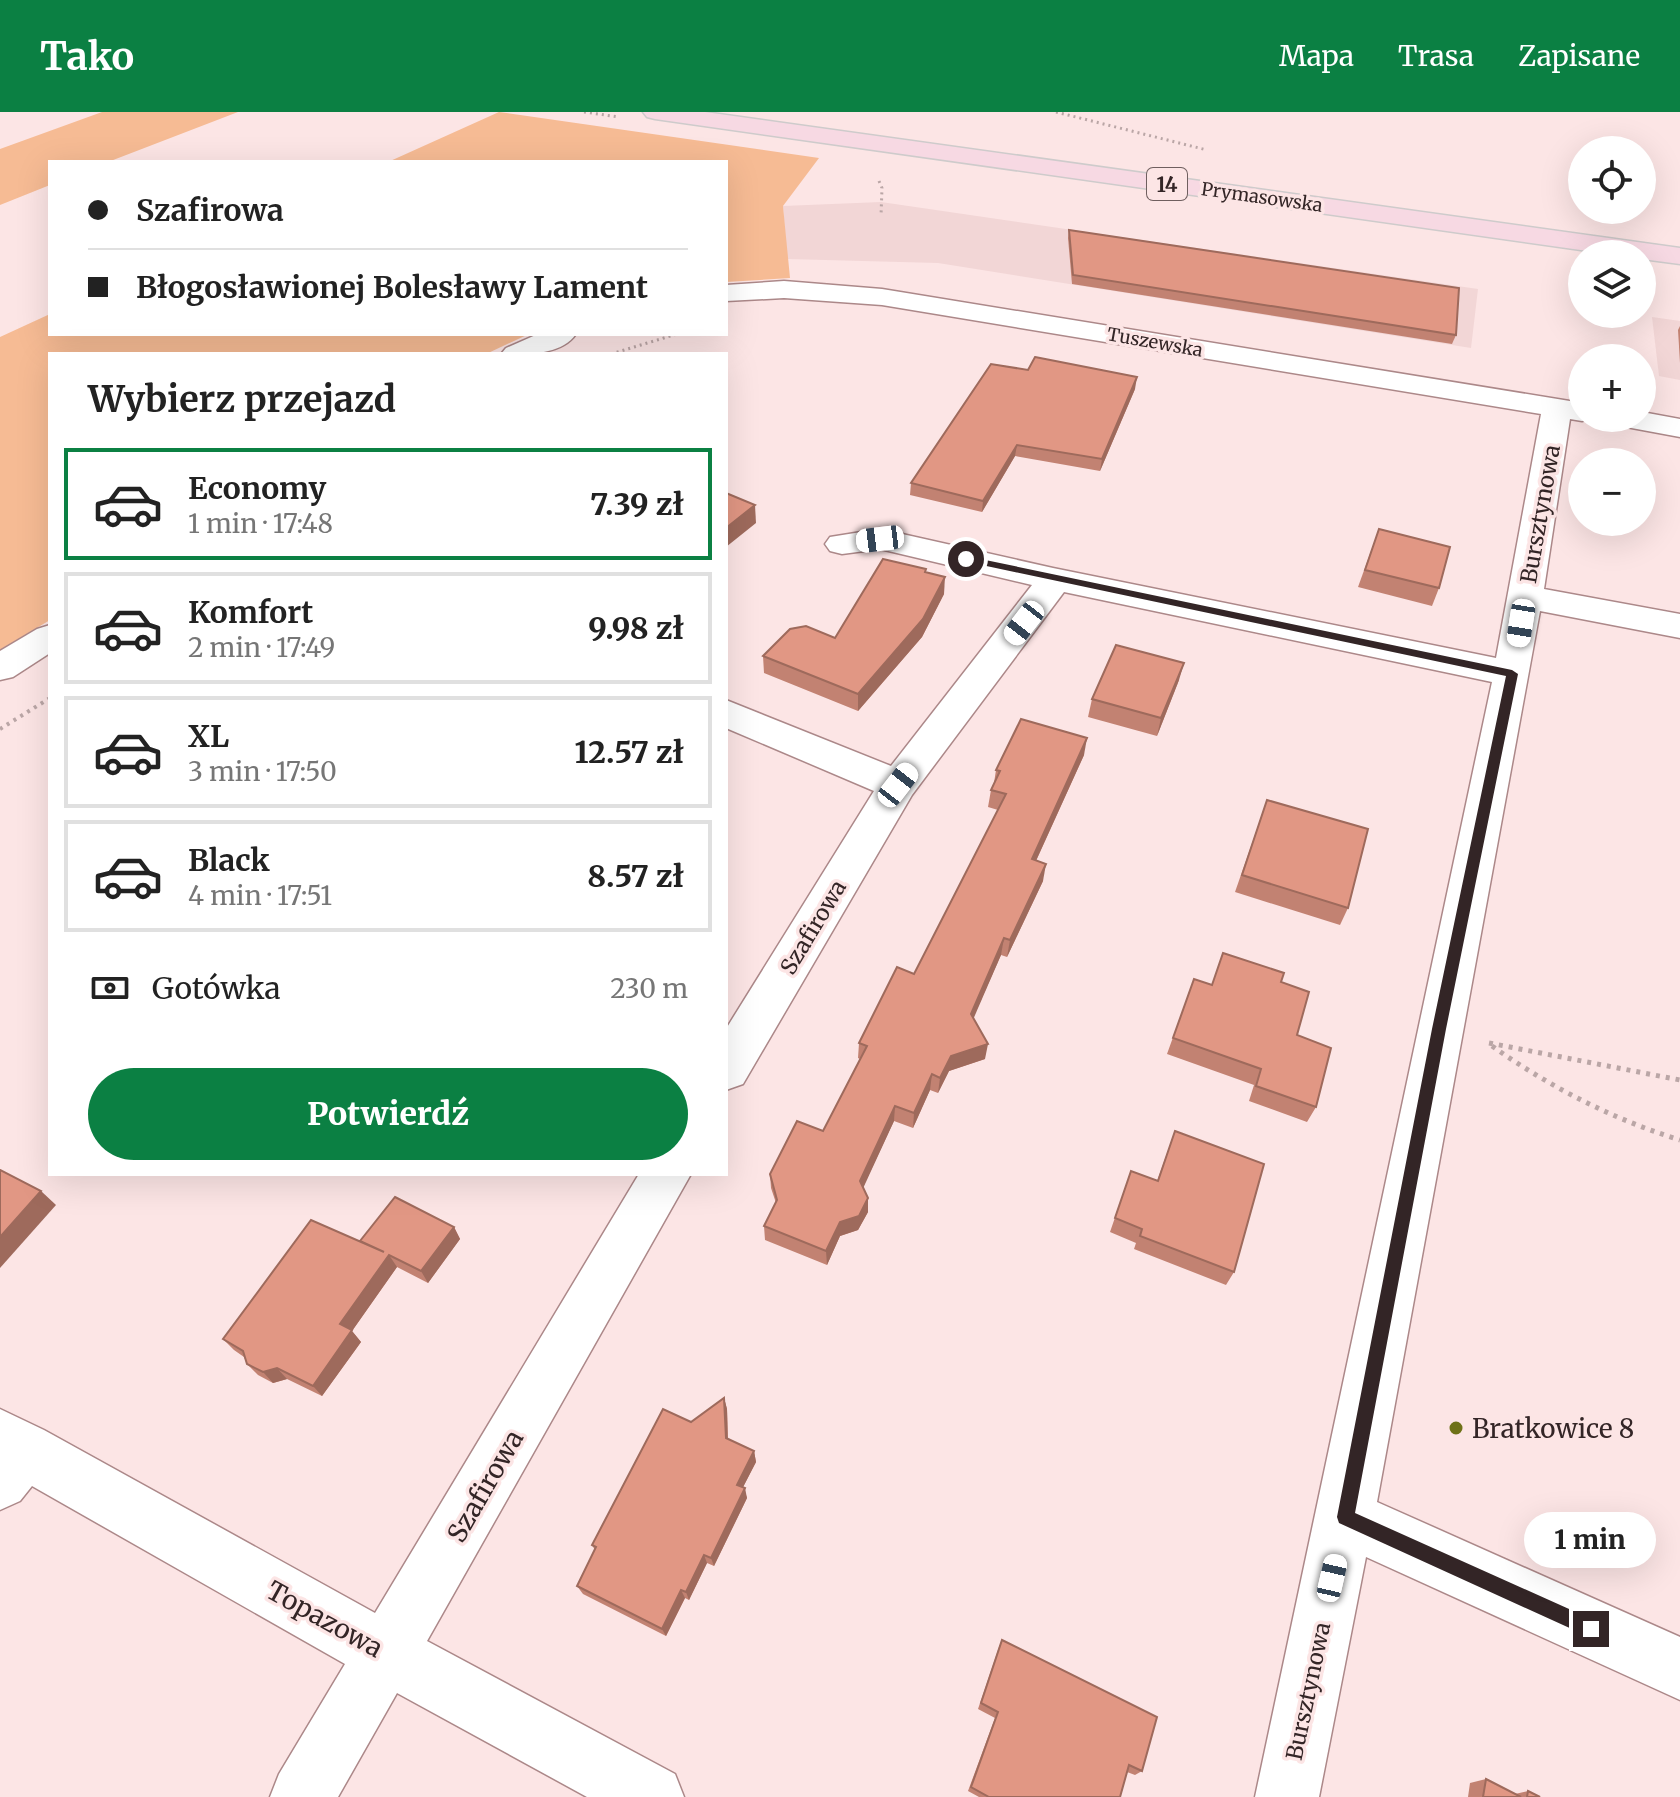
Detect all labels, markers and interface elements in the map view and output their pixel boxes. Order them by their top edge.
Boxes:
text: Tako [40,33,134,80]
text: Mapa [1279,38,1354,74]
text: Trasa [1398,38,1474,74]
text: Zapisane [1518,38,1640,74]
map controls [1568,136,1656,536]
button: locate [1568,136,1656,224]
road number: 14 [1147,168,1187,200]
street label: Prymasowska [1200,177,1324,217]
text: Szafirowa [136,191,284,229]
button: layers [1568,240,1656,328]
text: Błogosławionej Bolesławy Lament [136,268,648,306]
street label: Tuszewska [1105,322,1205,362]
button: + [1568,344,1656,432]
text: Wybierz przejazd [88,377,396,422]
street label: Bursztynowa [1514,442,1566,585]
button: − [1568,448,1656,536]
icon: car [92,468,164,540]
text: Economy [188,469,326,507]
text: 7.39 zł [590,485,684,523]
text: 1 min · 17:48 [188,507,333,540]
car [855,524,905,554]
route start [948,541,984,577]
icon: car [92,592,164,664]
text: Komfort [188,593,313,631]
car [1000,597,1048,649]
car [1505,597,1537,649]
text: 9.98 zł [588,609,684,647]
text: 2 min · 17:49 [188,631,335,664]
icon: car [92,716,164,788]
text: XL [188,717,229,755]
text: 12.57 zł [574,733,684,771]
text: 3 min · 17:50 [188,755,337,788]
car [874,759,922,811]
icon: car [92,840,164,912]
text: Black [188,841,270,879]
text: 8.57 zł [587,857,684,895]
street label: Szafirowa [774,875,852,979]
text: 4 min · 17:51 [188,879,332,912]
icon: cash [88,966,132,1010]
text: Gotówka [152,969,281,1007]
text: 230 m [610,972,688,1005]
button: Potwierdź [88,1068,688,1160]
place label: Bratkowice 8 [1472,1412,1634,1445]
marker: Bratkowice 8 [1447,1419,1465,1437]
street label: Szafirowa [440,1424,530,1548]
callout: 1 min [1525,1513,1657,1569]
text: 1 min [1554,1523,1626,1556]
car [1315,1552,1349,1604]
street label: Topazowa [261,1574,389,1664]
route end [1573,1611,1609,1647]
street label: Bursztynowa [1280,1619,1336,1762]

